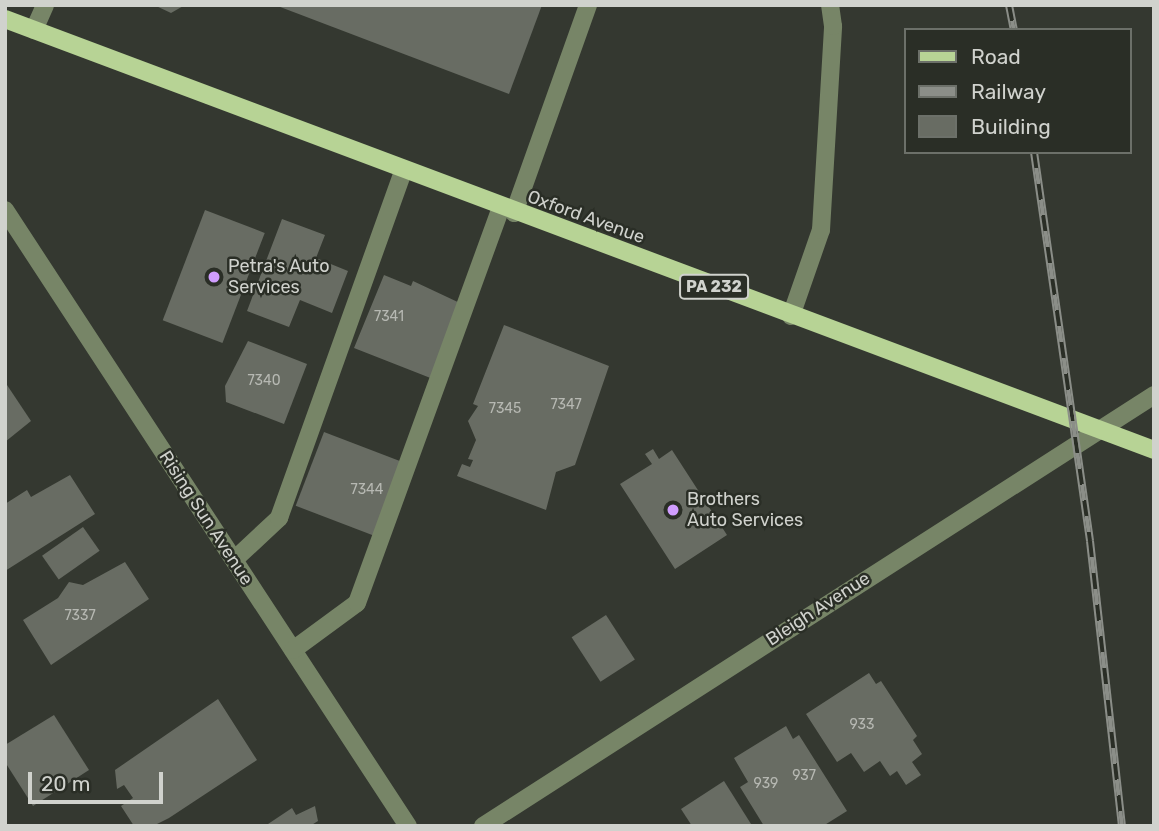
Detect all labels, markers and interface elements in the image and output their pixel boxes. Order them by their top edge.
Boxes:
legend [904,28,1131,154]
text: Road [971,44,1021,69]
text: Railway [971,79,1046,104]
text: Building [971,114,1051,139]
street label: Oxford Avenue [524,186,648,248]
place label: Petra's Auto Services [228,256,330,298]
marker: Petra's Auto Services [206,269,222,285]
road number: PA 232 [677,274,751,300]
house number: 7341 [374,309,404,325]
house number: 7340 [247,373,281,389]
house number: 7347 [550,397,582,413]
house number: 7345 [489,401,521,417]
street label: Rising Sun Avenue [154,447,258,589]
house number: 7344 [351,482,383,498]
place label: Brothers Auto Services [687,489,803,532]
marker: Brothers Auto Services [665,502,681,518]
street label: Bleigh Avenue [762,567,874,651]
house number: 7337 [64,608,96,624]
house number: 933 [850,717,874,733]
scale bar [32,758,166,802]
house number: 937 [792,768,816,784]
text: 20 m [41,771,90,796]
house number: 939 [754,776,778,792]

